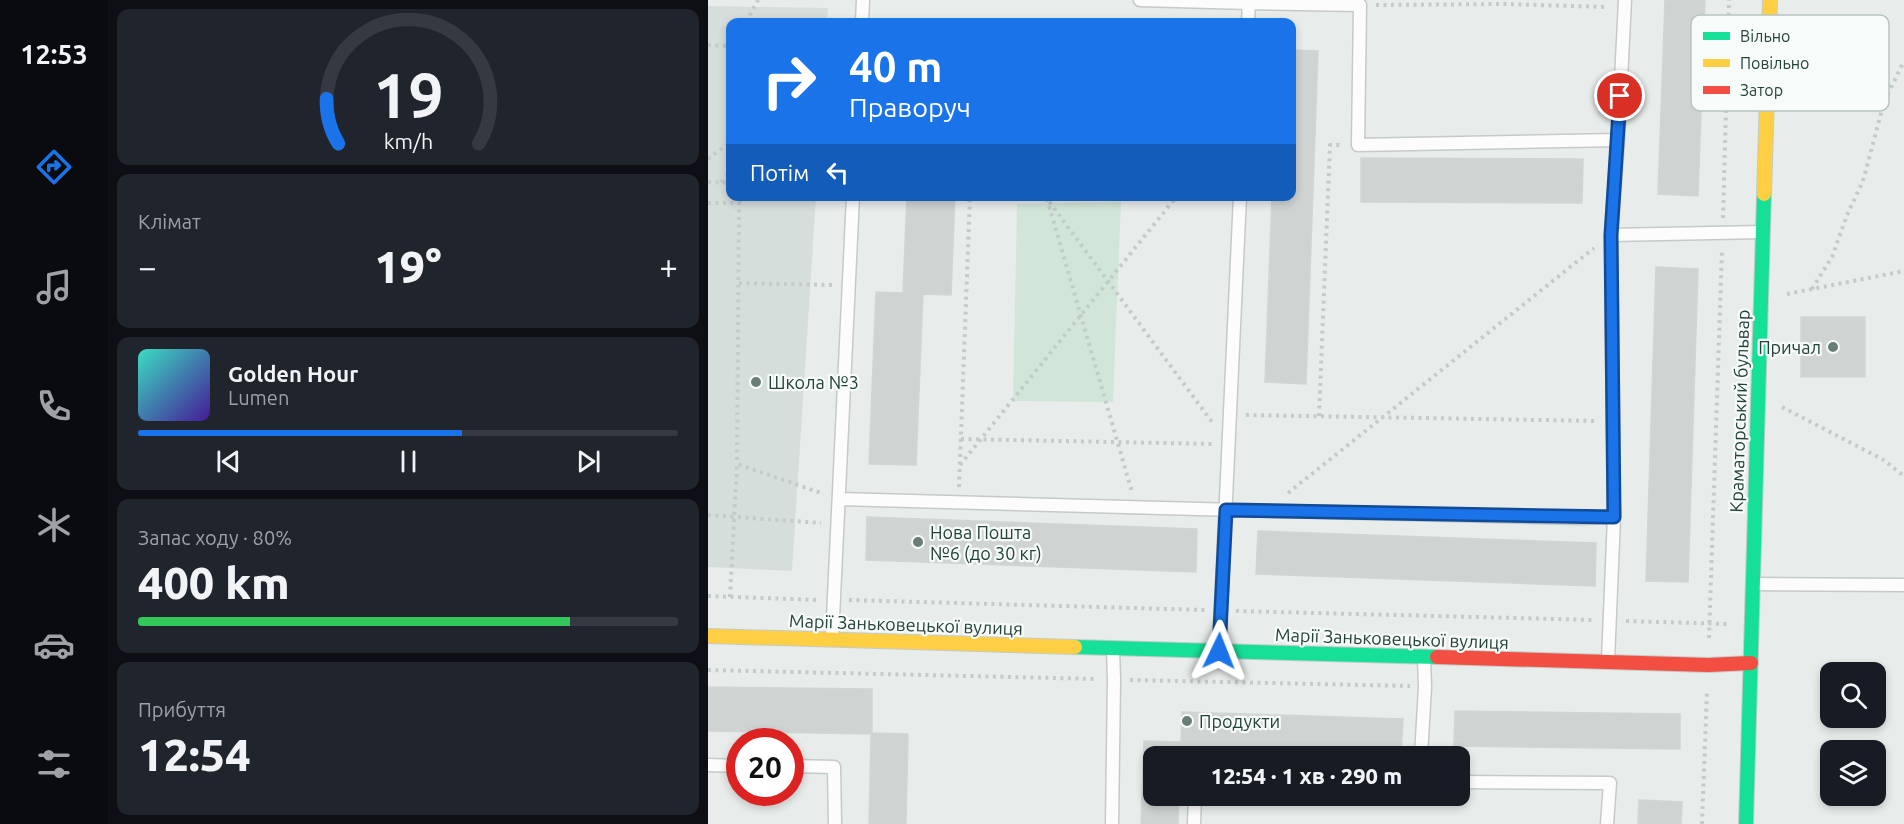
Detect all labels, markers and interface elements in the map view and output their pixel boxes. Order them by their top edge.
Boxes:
legend [1691,15,1889,111]
text: Вільно [1740,27,1790,45]
text: 12:53 [20,39,88,69]
icon: right [750,42,828,120]
text: 40 m [849,43,943,90]
text: Повільно [1740,54,1809,72]
text: 19 [373,60,443,130]
pin [1594,70,1645,121]
icon: arrive [1603,79,1636,112]
text: Затор [1740,81,1783,99]
text: Праворуч [849,92,971,122]
text: km/h [383,129,433,153]
icon: directions [33,146,75,188]
icon: left [821,156,854,189]
text: Потім [750,160,809,185]
text: Клімат [138,210,201,233]
text: 19° [374,241,442,292]
text: − [138,248,157,285]
text: + [659,248,678,285]
icon: music [33,266,75,308]
street label: Краматорський бульвар [1725,309,1753,513]
place label: Причал [1758,337,1821,357]
marker: Причал [1826,340,1840,354]
text: Golden Hour [228,361,358,386]
place label: Школа №3 [768,372,859,392]
marker: Школа №3 [749,375,763,389]
icon: phone [33,385,75,427]
text: Lumen [228,386,289,409]
icon: previous [212,445,245,478]
icon: pause [392,445,425,478]
icon: next [572,445,605,478]
icon: climate [33,504,75,546]
place label: Нова Пошта №6 (до 30 кг) [930,522,1042,564]
text: Запас ходу · 80% [138,526,292,549]
marker: Нова Пошта №6 (до 30 кг) [911,535,925,549]
text: 400 km [138,557,290,608]
street label: Марії Заньковецької вулиця [789,610,1023,638]
position arrow [1187,619,1251,683]
icon: car [33,624,75,666]
street label: Марії Заньковецької вулиця [1275,624,1509,652]
map controls [1820,662,1886,806]
button: search [1820,662,1886,728]
text: Прибуття [138,698,226,721]
place label: Продукти [1199,711,1280,731]
marker: Продукти [1180,714,1194,728]
speed limit sign: 20 [726,728,804,806]
text: 12:54 [138,729,251,780]
button: layers [1820,740,1886,806]
icon: filters [33,743,75,785]
text: 12:54 · 1 хв · 290 m [1211,763,1402,788]

